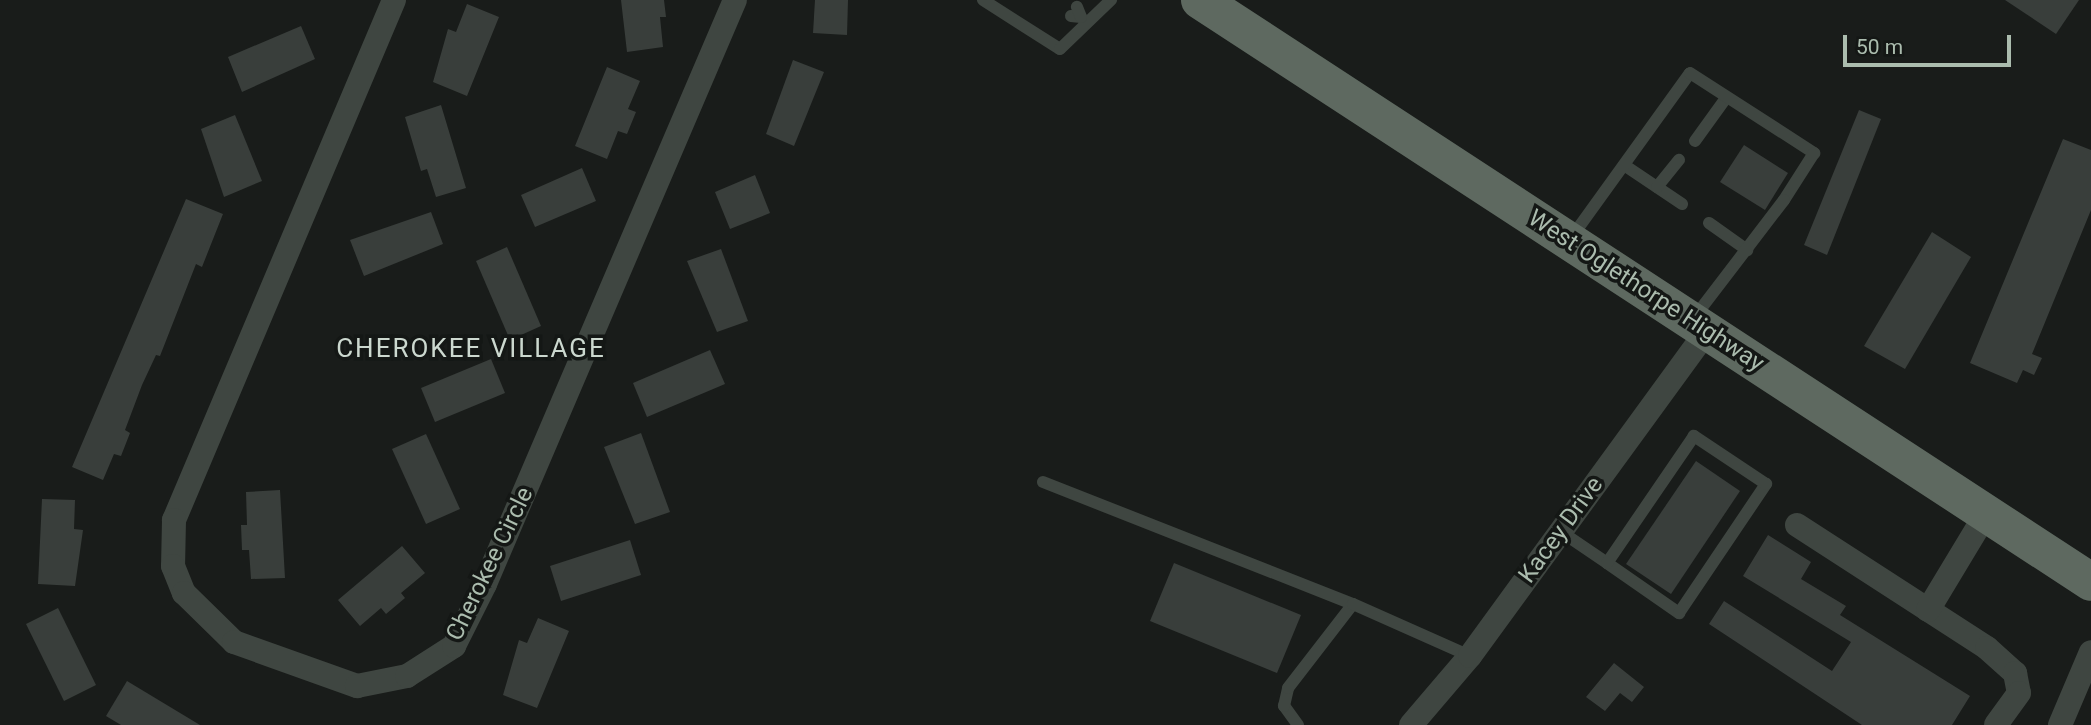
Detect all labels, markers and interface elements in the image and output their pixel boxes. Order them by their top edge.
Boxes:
scale bar [1846,21,2014,65]
text: 50 m [1856,35,1903,59]
street label: West Oglethorpe Highway [1523,204,1769,378]
district label: CHEROKEE VILLAGE [338,333,604,365]
street label: Kacey Drive [1513,471,1609,589]
street label: Cherokee Circle [440,483,540,645]

